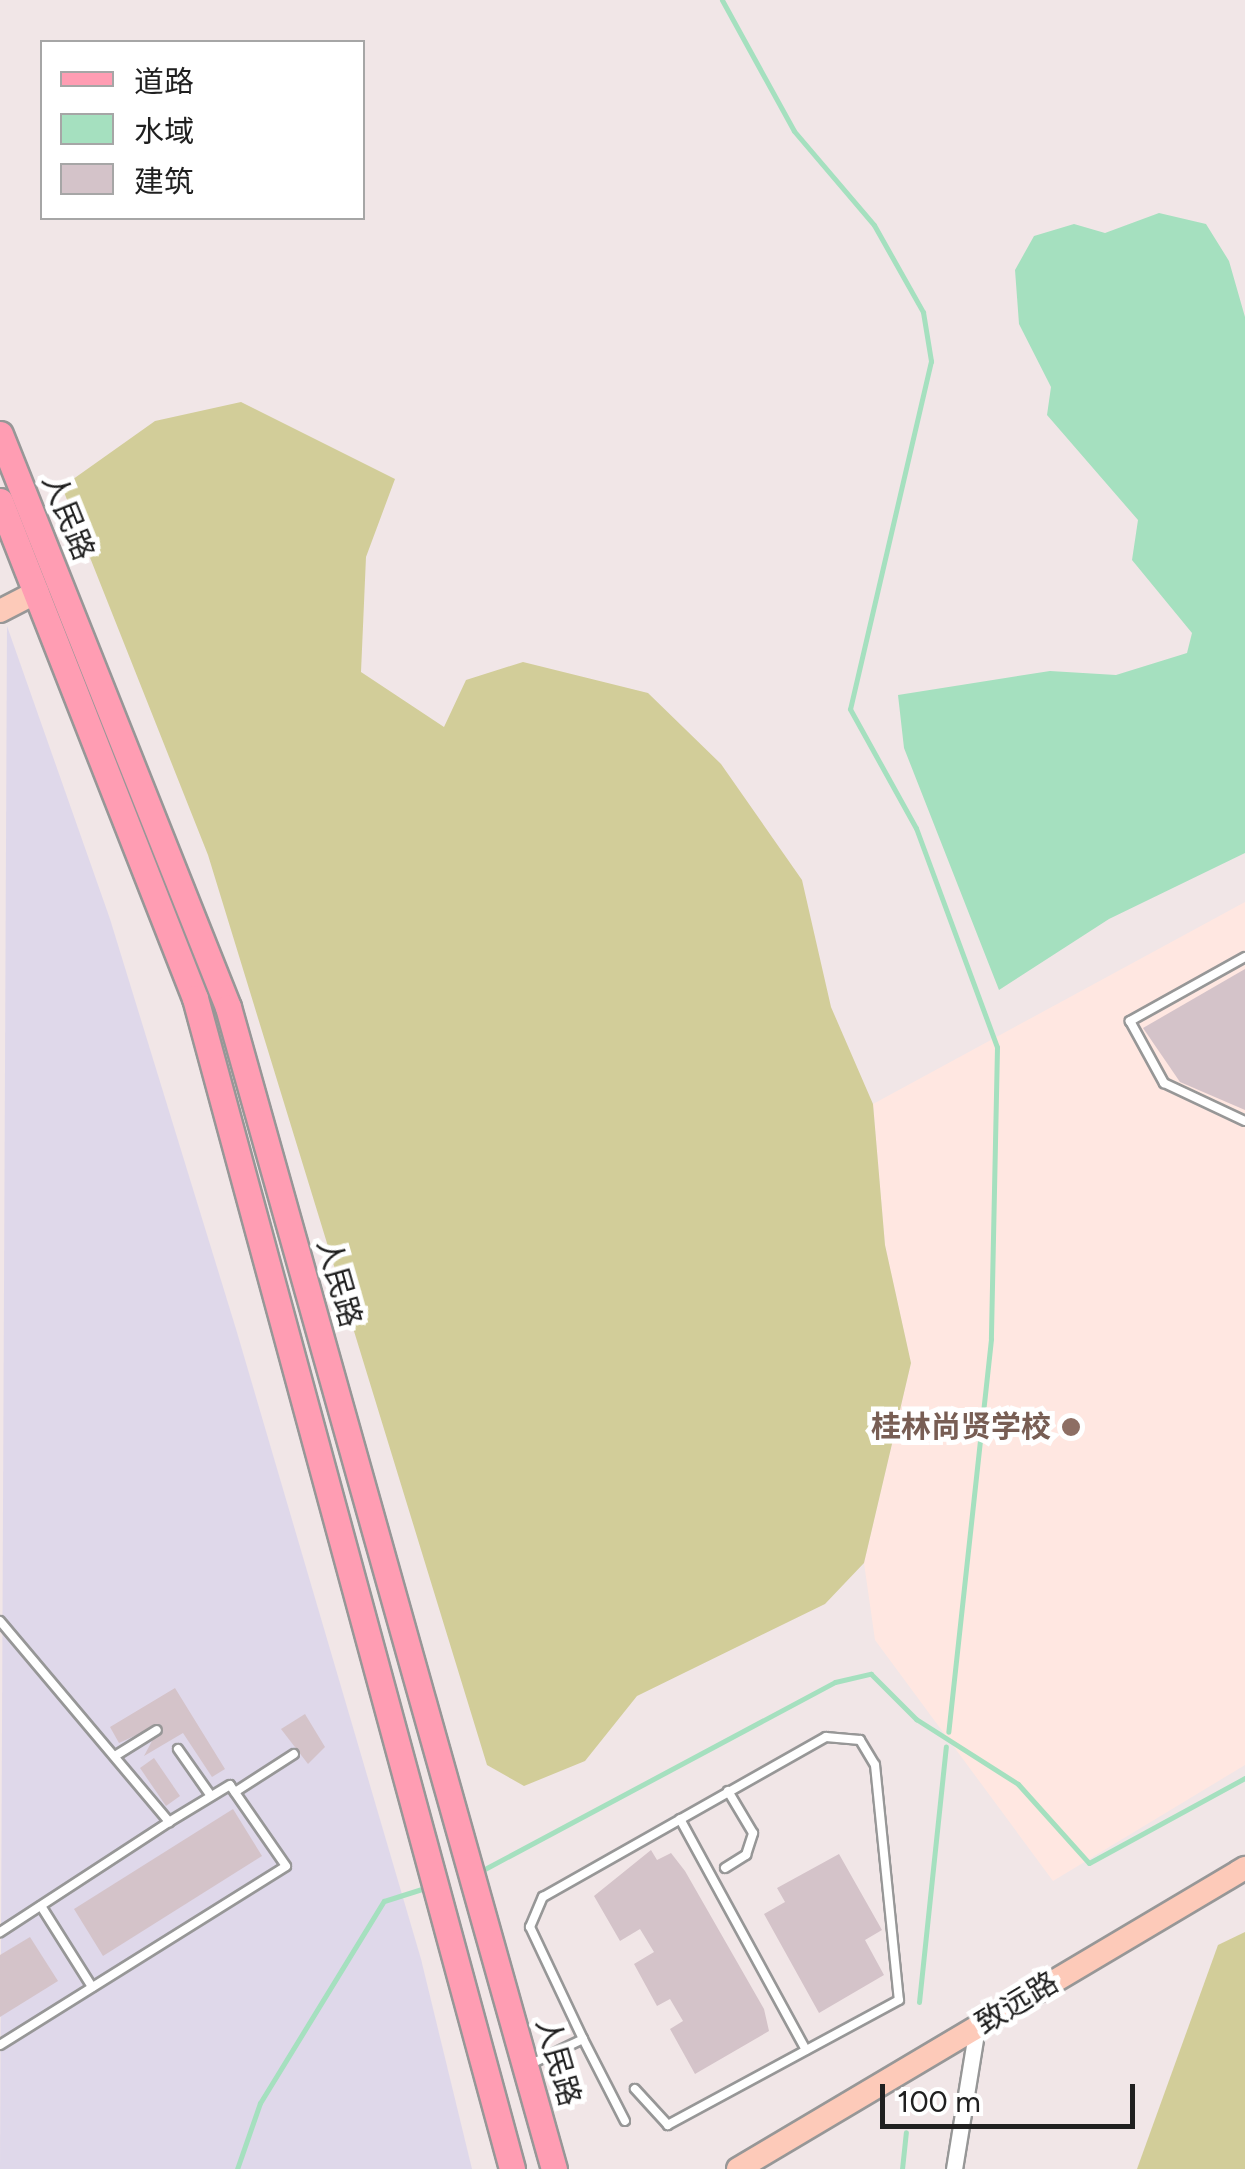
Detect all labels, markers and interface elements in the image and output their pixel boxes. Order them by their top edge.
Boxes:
legend [40,40,365,220]
text: 道路 [134,63,194,100]
text: 水域 [134,113,194,150]
text: 建筑 [134,163,194,200]
street label: 人民路 [34,469,102,565]
street label: 人民路 [309,1235,369,1331]
place label: 桂林尚贤学校 [871,1409,1051,1445]
marker: 桂林尚贤学校 [1060,1416,1082,1438]
street label: 致远路 [969,1964,1065,2042]
street label: 人民路 [528,2014,588,2110]
scale bar [885,2064,1140,2126]
text: 100 m [897,2083,981,2120]

